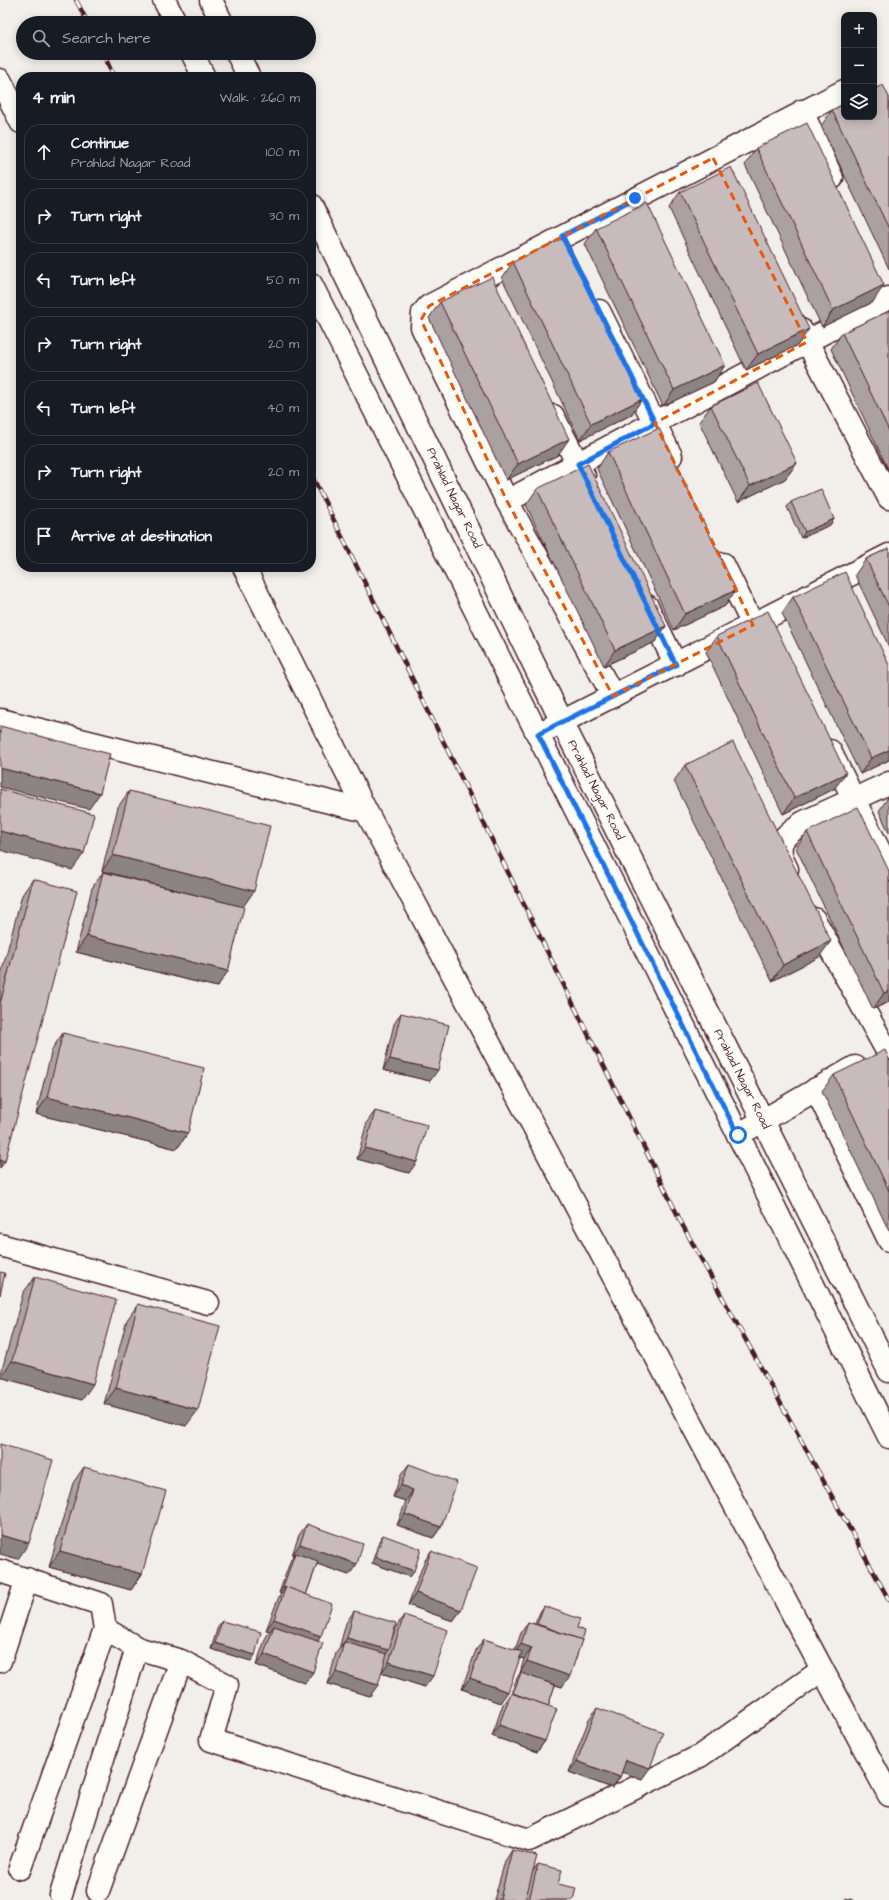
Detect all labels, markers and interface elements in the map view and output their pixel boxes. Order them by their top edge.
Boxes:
map controls [841,12,877,120]
button: + [841,12,877,48]
search box [16,16,316,60]
icon: search [30,27,52,49]
text: Search here [62,28,151,49]
button: − [841,48,877,84]
button: layers [841,84,877,120]
text: 4 min [32,86,75,110]
text: Walk · 260 m [220,89,300,107]
text: Continue [71,133,129,154]
icon: ahead [33,141,55,163]
text: 100 m [266,143,299,161]
text: Prahlad Nagar Road [71,154,190,172]
route end [626,189,644,207]
icon: right [33,205,55,227]
text: Turn right [71,206,142,227]
text: 30 m [269,207,299,225]
icon: left [33,269,55,291]
text: Turn left [71,270,135,291]
text: 50 m [266,271,299,289]
icon: right [33,333,55,355]
text: Turn right [71,334,142,355]
text: 20 m [268,335,299,353]
icon: left [33,397,55,419]
text: Turn left [71,398,135,419]
text: 40 m [267,399,299,417]
street label: Prahlad Nagar Road [421,445,486,552]
icon: right [33,461,55,483]
text: Turn right [71,462,142,483]
text: 20 m [268,463,299,481]
icon: arrive [33,525,55,547]
text: Arrive at destination [71,526,212,547]
street label: Prahlad Nagar Road [563,737,629,843]
street label: Prahlad Nagar Road [709,1026,775,1132]
route start [729,1126,747,1144]

